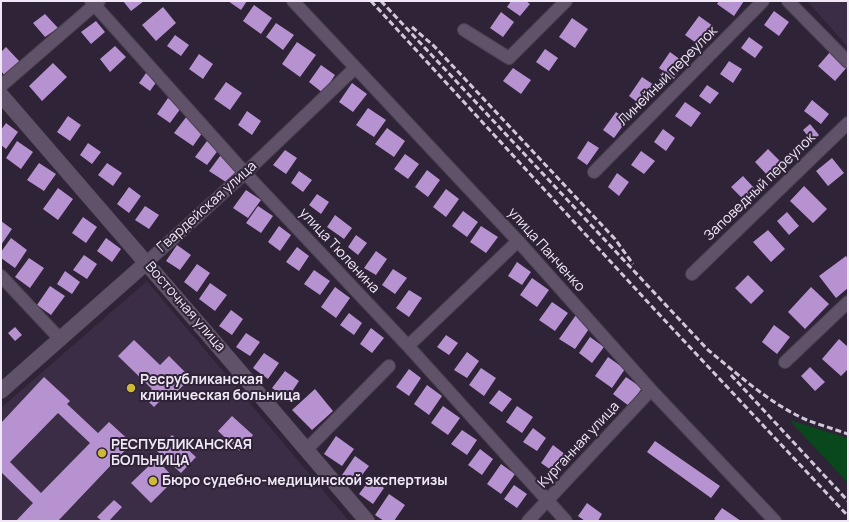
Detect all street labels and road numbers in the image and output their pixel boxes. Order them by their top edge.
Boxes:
street label: Линейный переулок [615,23,721,129]
street label: Заповедный переулок [701,130,819,244]
street label: Гвардейская улица [154,158,260,256]
street label: улица Тюленина [295,205,383,297]
street label: улица Панченко [504,205,588,295]
street label: Восточная улица [141,259,229,355]
street label: Курганная улица [535,398,623,492]

